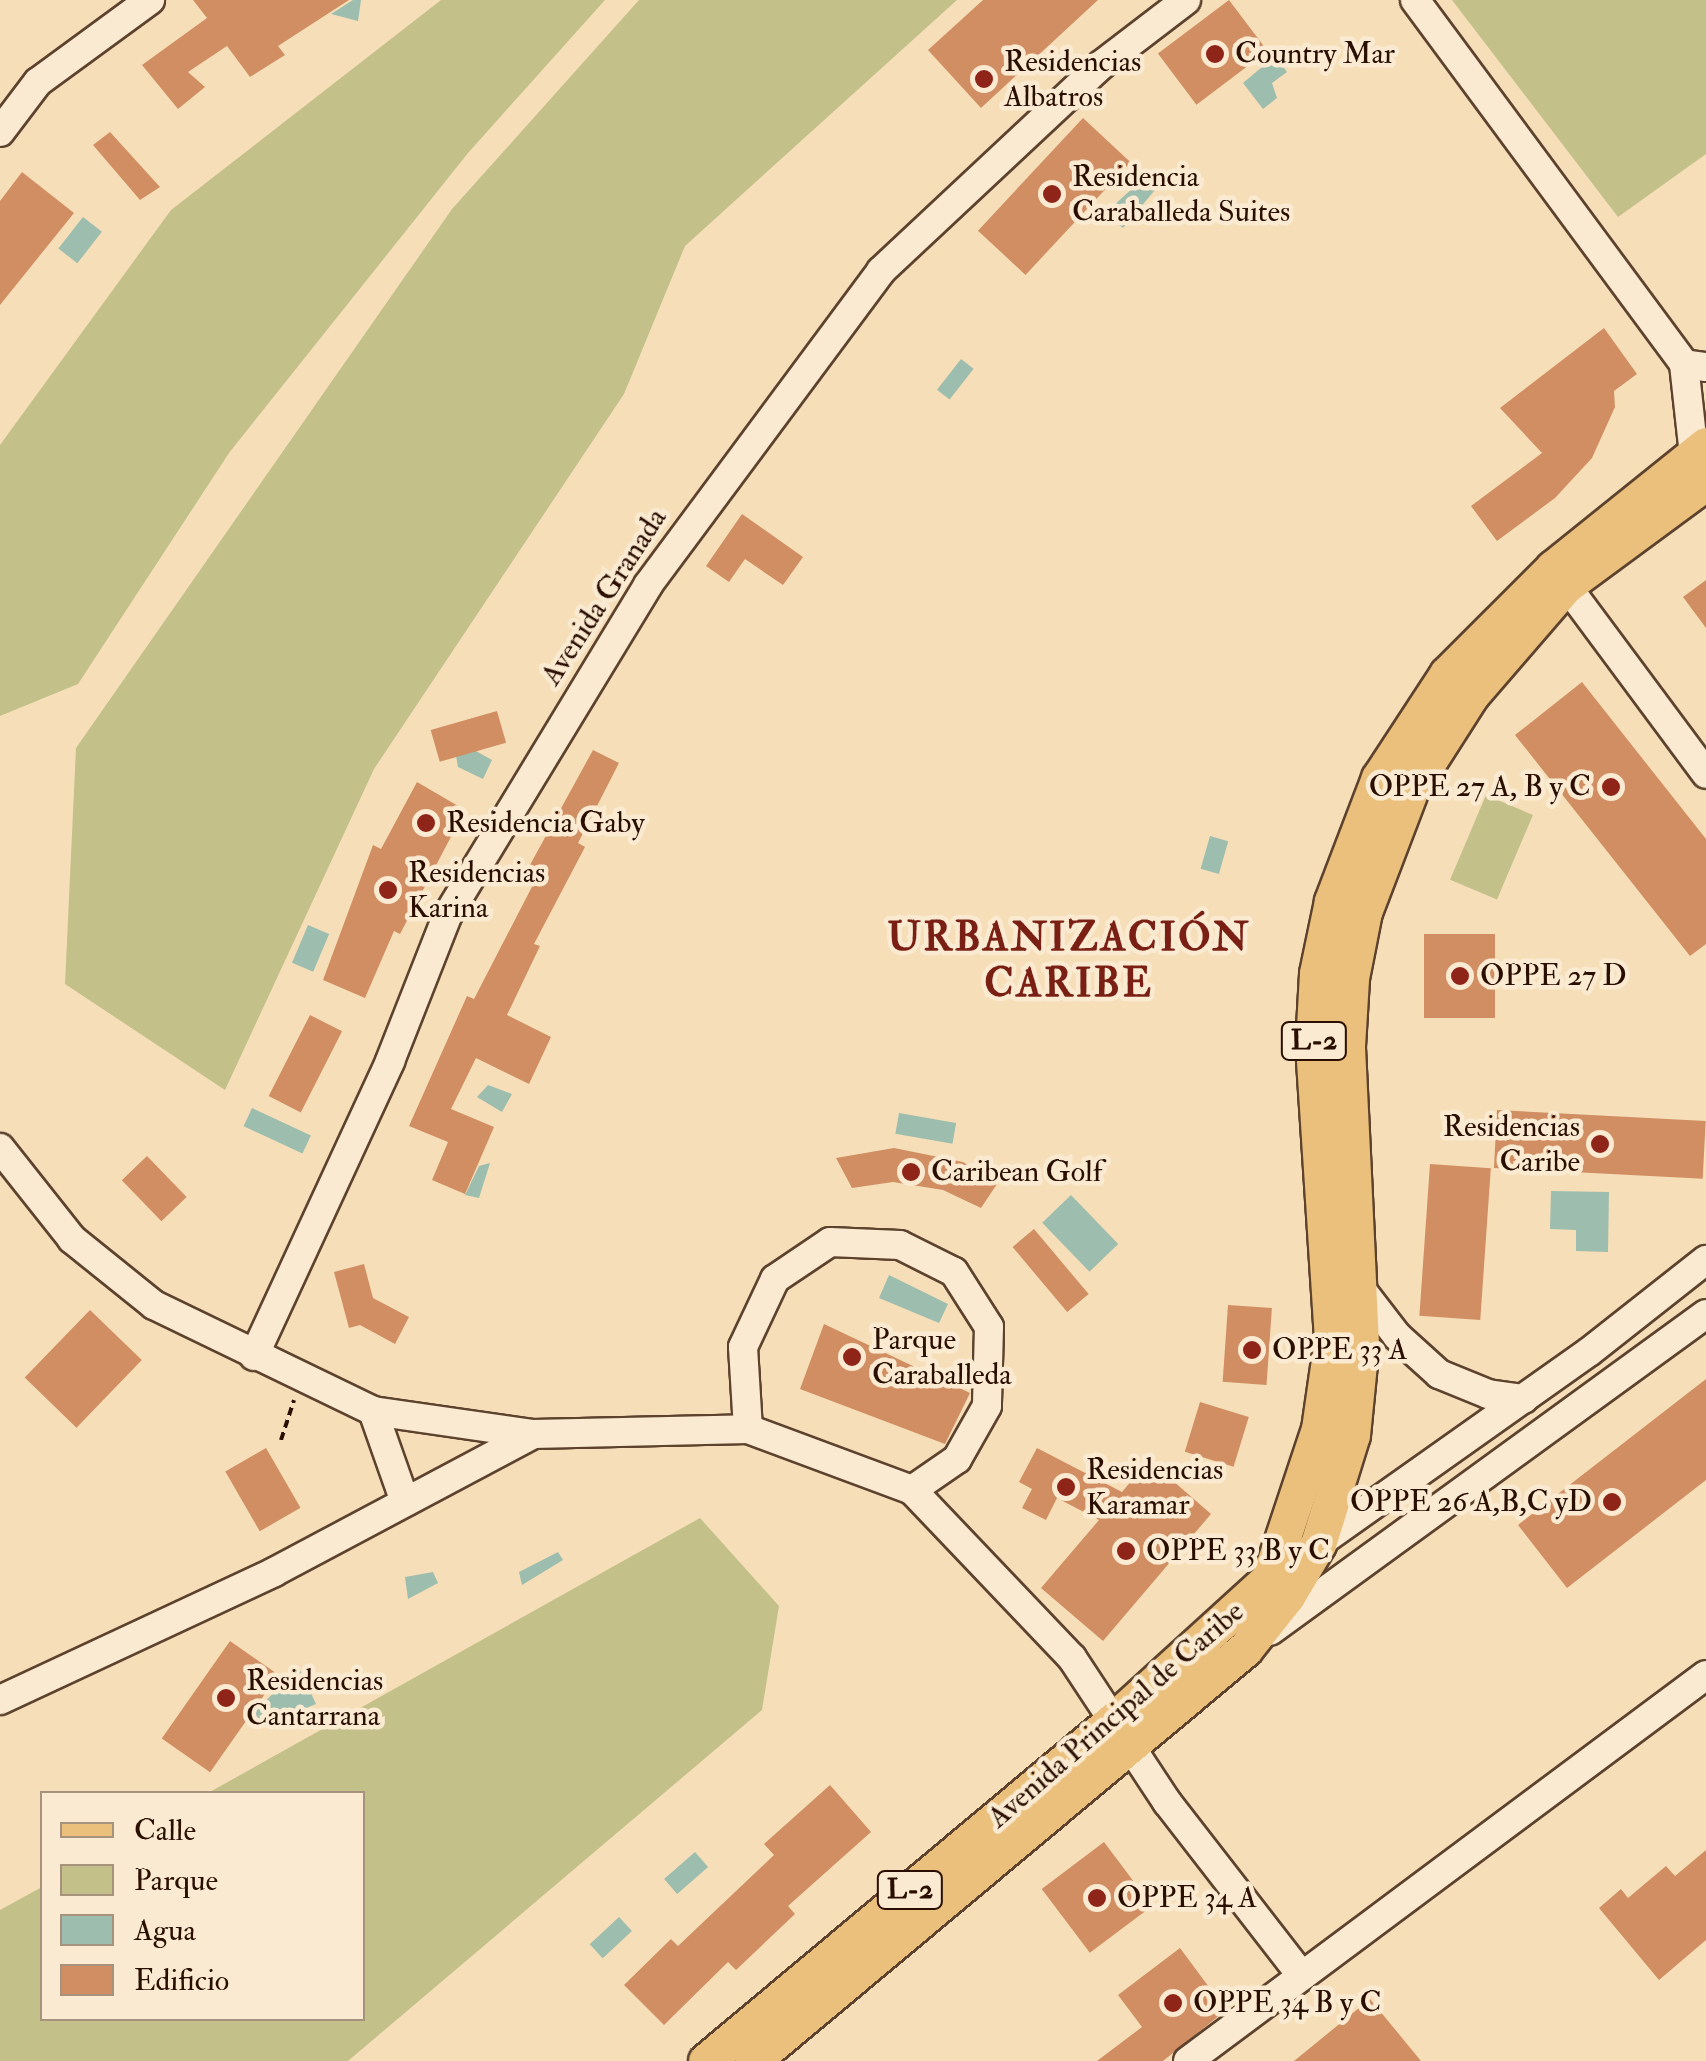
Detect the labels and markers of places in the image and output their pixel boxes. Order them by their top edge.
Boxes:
place label: Country Mar [1235,36,1395,72]
marker: Country Mar [1204,43,1226,65]
place label: Residencias Albatros [1004,44,1141,114]
marker: Residencias Albatros [973,68,995,90]
place label: Residencia Caraballeda Suites [1072,159,1290,230]
marker: Residencia Caraballeda Suites [1041,183,1063,205]
place label: OPPE 27 A, B y C [1369,769,1591,805]
marker: OPPE 27 A, B y C [1600,776,1622,798]
place label: Residencia Gaby [446,805,645,841]
marker: Residencia Gaby [415,812,437,834]
place label: Residencias Karina [408,855,545,926]
marker: Residencias Karina [377,879,399,901]
place label: OPPE 27 D [1480,958,1627,994]
marker: OPPE 27 D [1449,965,1471,987]
place label: Residencias Caribe [1443,1109,1580,1180]
marker: Residencias Caribe [1589,1133,1611,1155]
place label: Caribean Golf [931,1154,1103,1190]
marker: Caribean Golf [900,1161,922,1183]
place label: Parque Caraballeda [872,1322,1012,1392]
place label: OPPE 33 A [1272,1332,1408,1368]
marker: OPPE 33 A [1241,1339,1263,1361]
marker: Parque Caraballeda [841,1346,863,1368]
place label: Residencias Karamar [1086,1452,1223,1522]
marker: Residencias Karamar [1055,1476,1077,1498]
place label: OPPE 26 A,B,C yD [1350,1484,1592,1520]
marker: OPPE 26 A,B,C yD [1601,1491,1623,1513]
place label: OPPE 33 B y C [1146,1533,1330,1569]
marker: OPPE 33 B y C [1115,1540,1137,1562]
place label: Residencias Cantarrana [246,1663,383,1734]
marker: Residencias Cantarrana [215,1687,237,1709]
place label: OPPE 34 A [1117,1880,1257,1916]
marker: OPPE 34 A [1086,1887,1108,1909]
place label: OPPE 34 B y C [1193,1985,1382,2021]
marker: OPPE 34 B y C [1162,1992,1184,2014]

